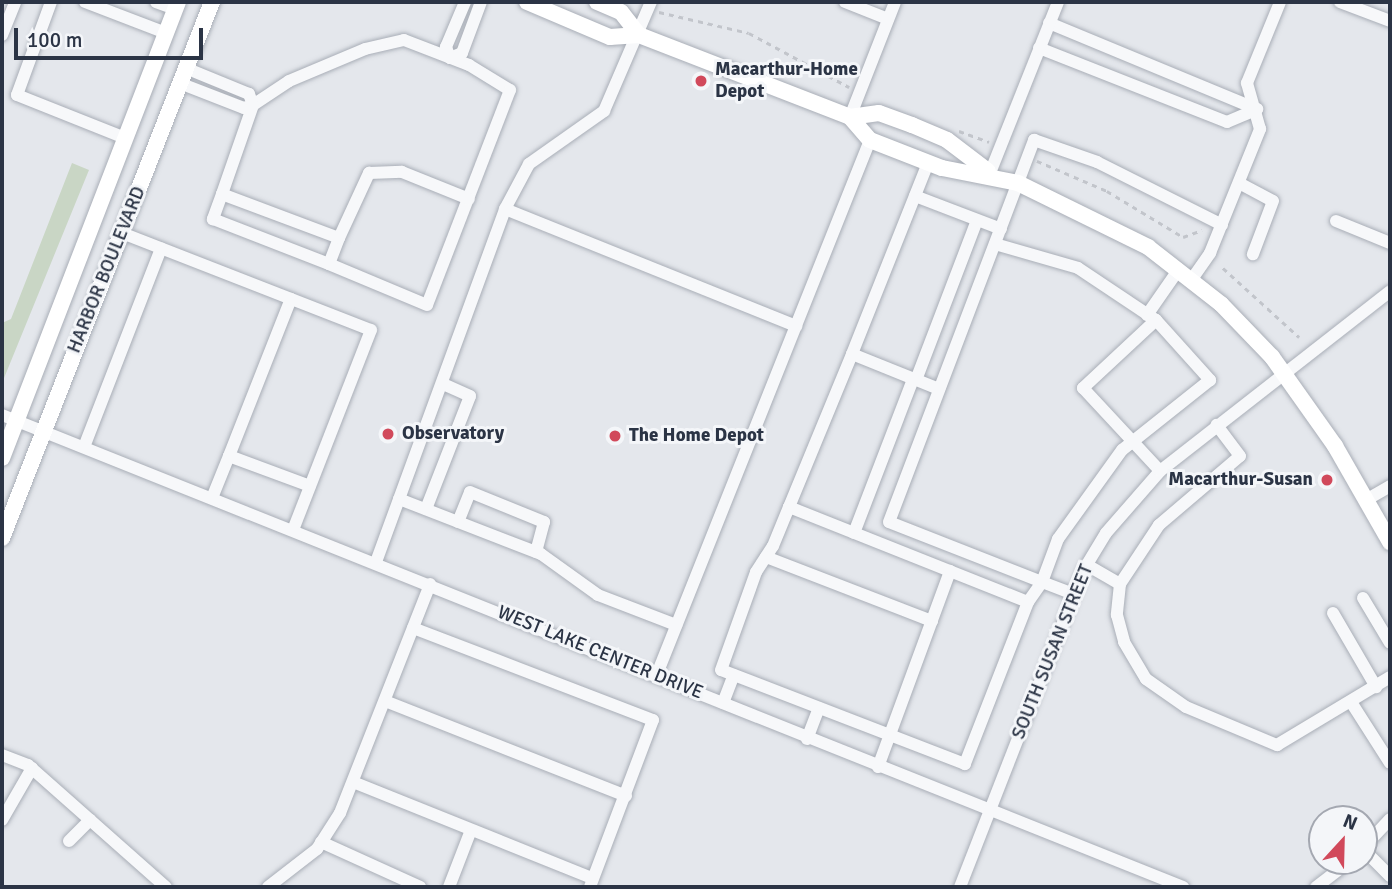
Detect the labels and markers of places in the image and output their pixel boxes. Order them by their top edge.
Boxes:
place label: Macarthur-Home Depot [715,59,858,103]
marker: Macarthur-Home Depot [693,73,709,89]
place label: Observatory [402,423,504,445]
place label: The Home Depot [629,425,764,447]
marker: Observatory [380,426,396,442]
marker: The Home Depot [607,428,623,444]
place label: Macarthur-Susan [1168,469,1313,491]
marker: Macarthur-Susan [1319,472,1335,488]

